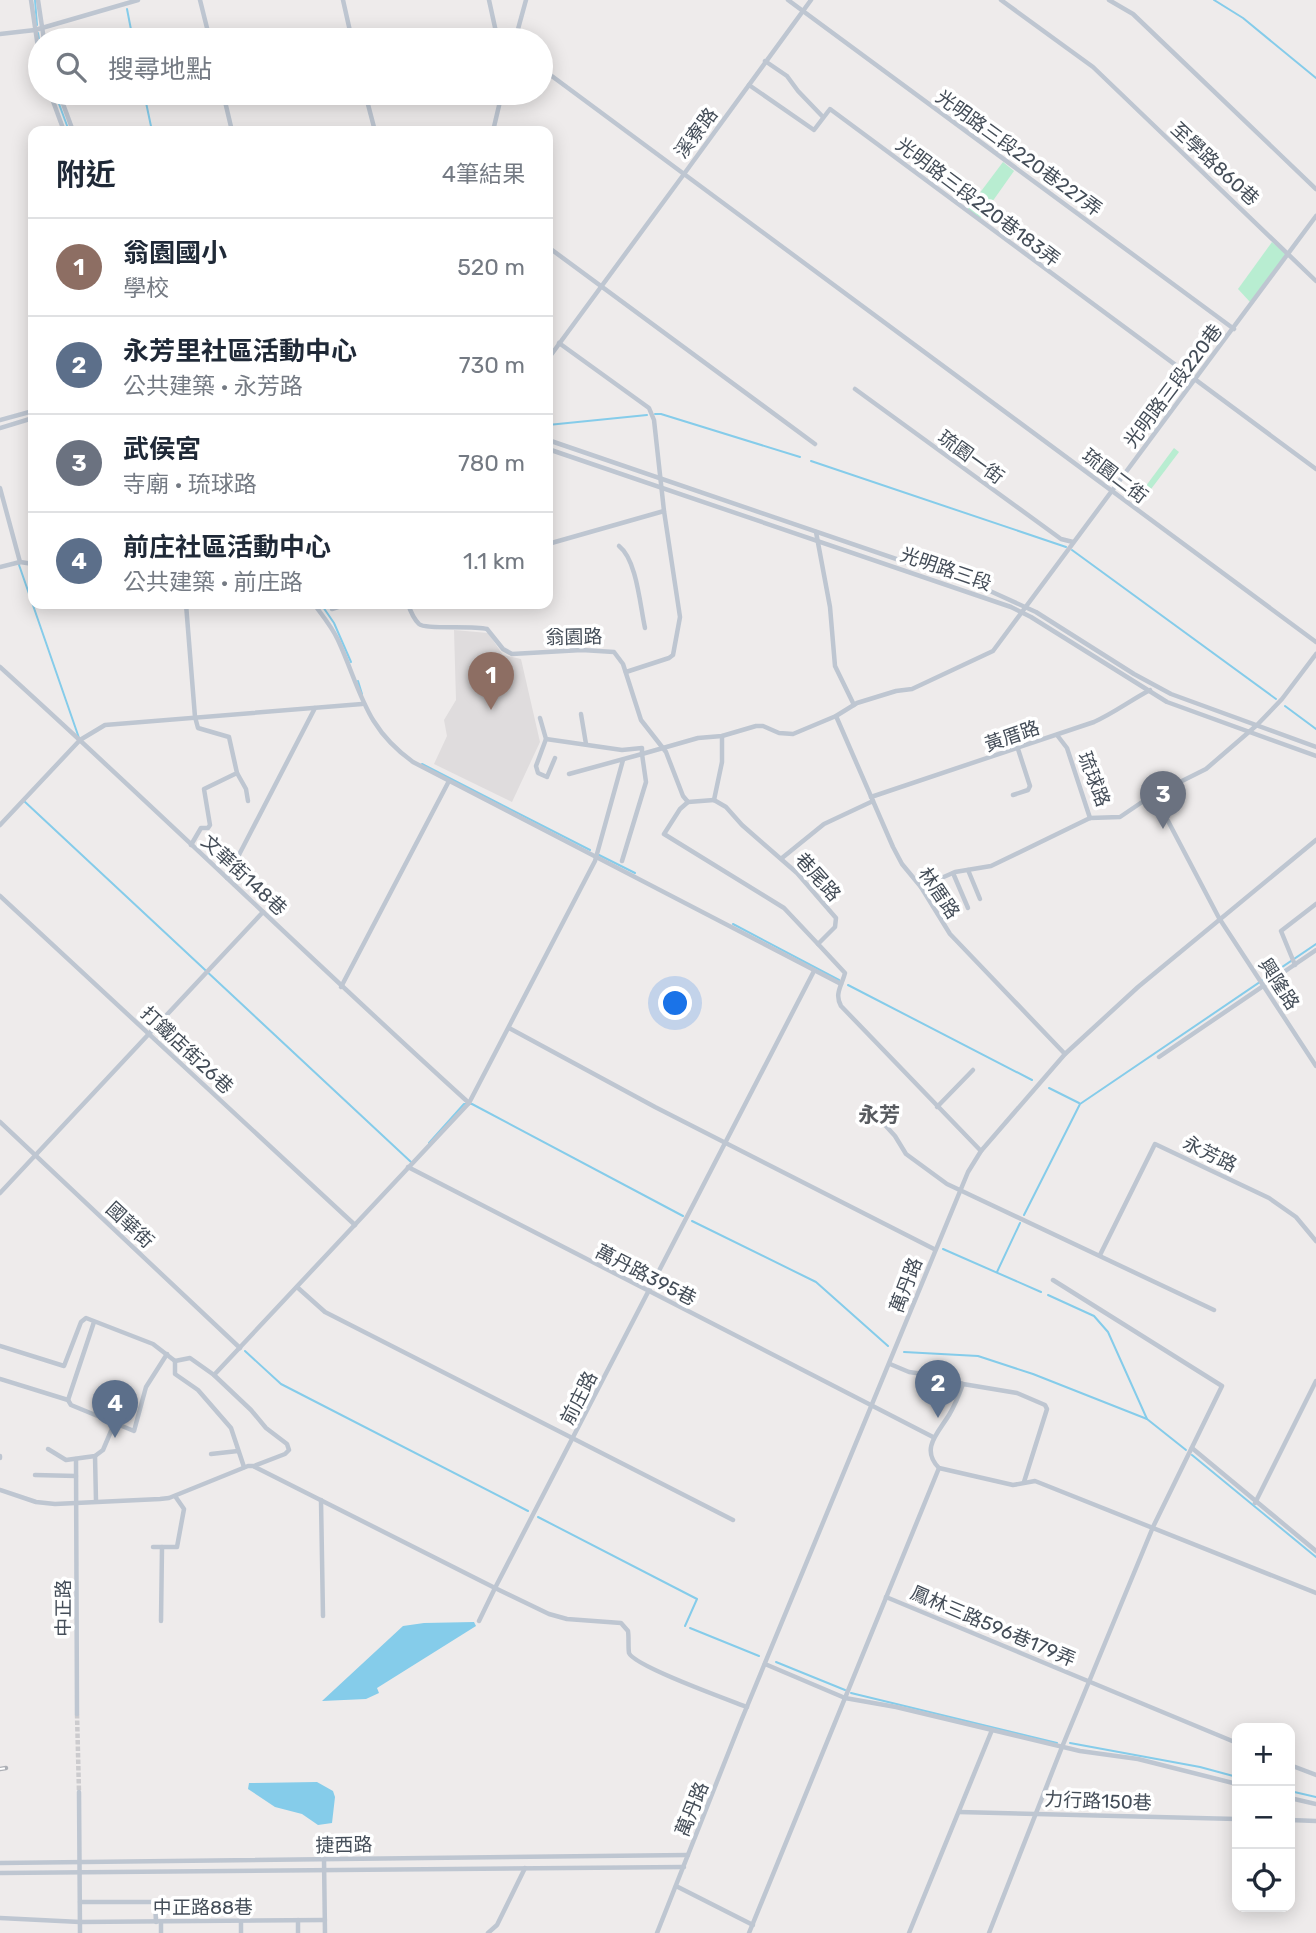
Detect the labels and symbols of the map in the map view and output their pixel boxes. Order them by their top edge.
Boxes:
street label: 光明路三段220巷227弄 [932,85,1106,221]
street label: 溪寮路 [670,103,722,163]
street label: 至學路860巷 [1166,118,1264,210]
street label: 光明路三段220巷183弄 [892,133,1064,271]
street label: 光明路三段220巷 [1119,320,1227,452]
street label: 琉園一街 [933,425,1009,489]
street label: 琉園二街 [1078,444,1152,508]
street label: 光明路三段 [897,543,995,595]
street label: 翁園路 [545,625,603,649]
pin: 1 [468,652,514,710]
street label: 黃厝路 [981,716,1043,756]
street label: 琉球路 [1073,748,1115,810]
pin: 3 [1140,771,1186,829]
street label: 文華街148巷 [197,830,291,920]
street label: 巷尾路 [790,848,846,906]
street label: 林厝路 [914,863,964,923]
street label: 興隆路 [1254,954,1304,1014]
your location [658,986,692,1020]
street label: 打鐵店街26巷 [136,1001,238,1099]
district label: 永芳 [858,1102,900,1127]
street label: 永芳路 [1179,1131,1241,1177]
street label: 國華街 [101,1197,159,1253]
street label: 萬丹路395巷 [592,1240,700,1310]
street label: 萬丹路 [885,1254,927,1316]
pin: 2 [915,1360,961,1418]
street label: 前庄路 [556,1367,602,1429]
pin: 4 [92,1380,138,1438]
street label: 中正路 [52,1579,75,1637]
street label: 鳳林三路596巷179弄 [907,1581,1079,1671]
street label: 萬丹路 [671,1778,713,1840]
street label: 力行路150巷 [1044,1788,1152,1814]
street label: 捷西路 [315,1833,373,1857]
street label: 中正路88巷 [153,1896,253,1919]

